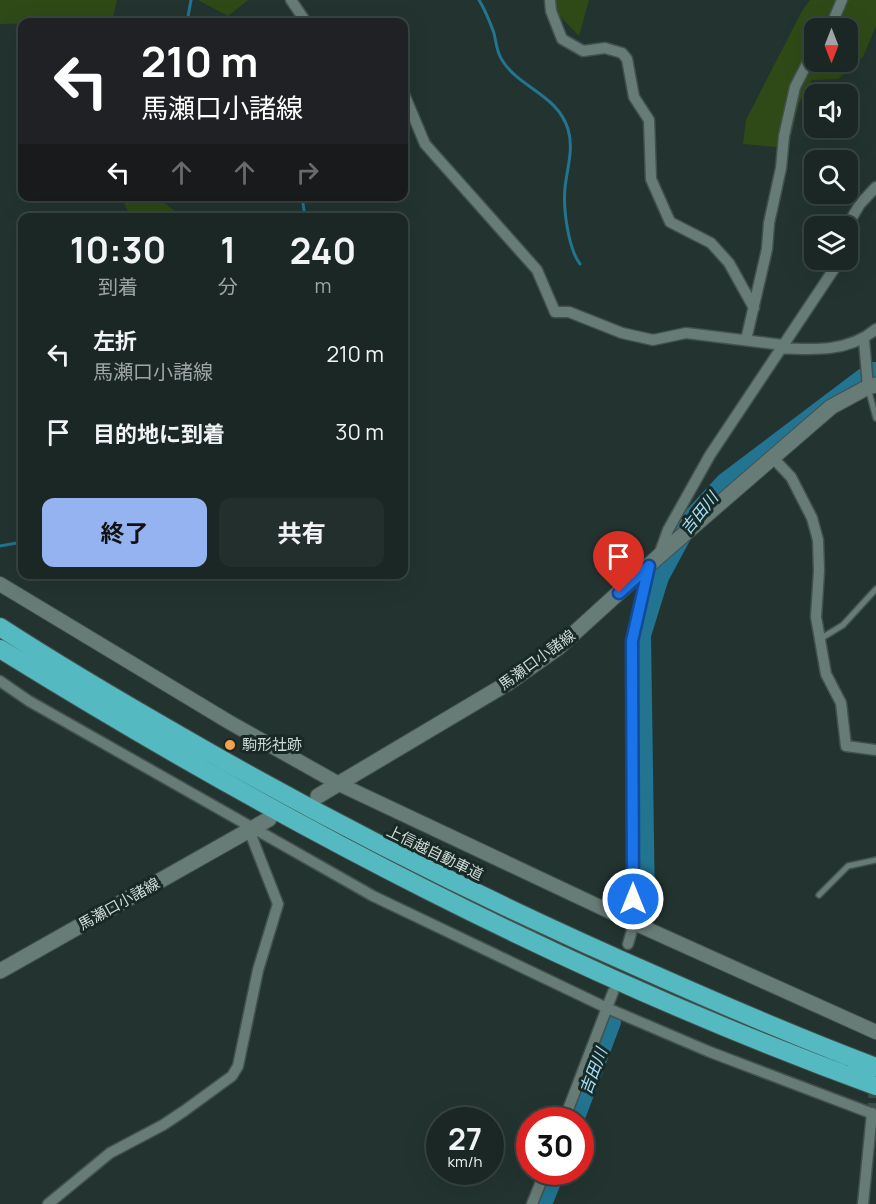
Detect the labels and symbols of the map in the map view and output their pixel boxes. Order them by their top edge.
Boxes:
north arrow [804,18,858,72]
water label: 吉田川 [675,486,724,539]
pin [593,531,644,593]
street label: 馬瀬口小諸線 [494,625,579,695]
place label: 駒形社跡 [242,734,302,755]
marker: 駒形社跡 [223,738,237,752]
street label: 上信越自動車道 [383,820,487,885]
position arrow [601,867,665,931]
street label: 馬瀬口小諸線 [74,873,163,935]
water label: 吉田川 [574,1043,613,1097]
speed limit sign: 30 [516,1107,594,1185]

